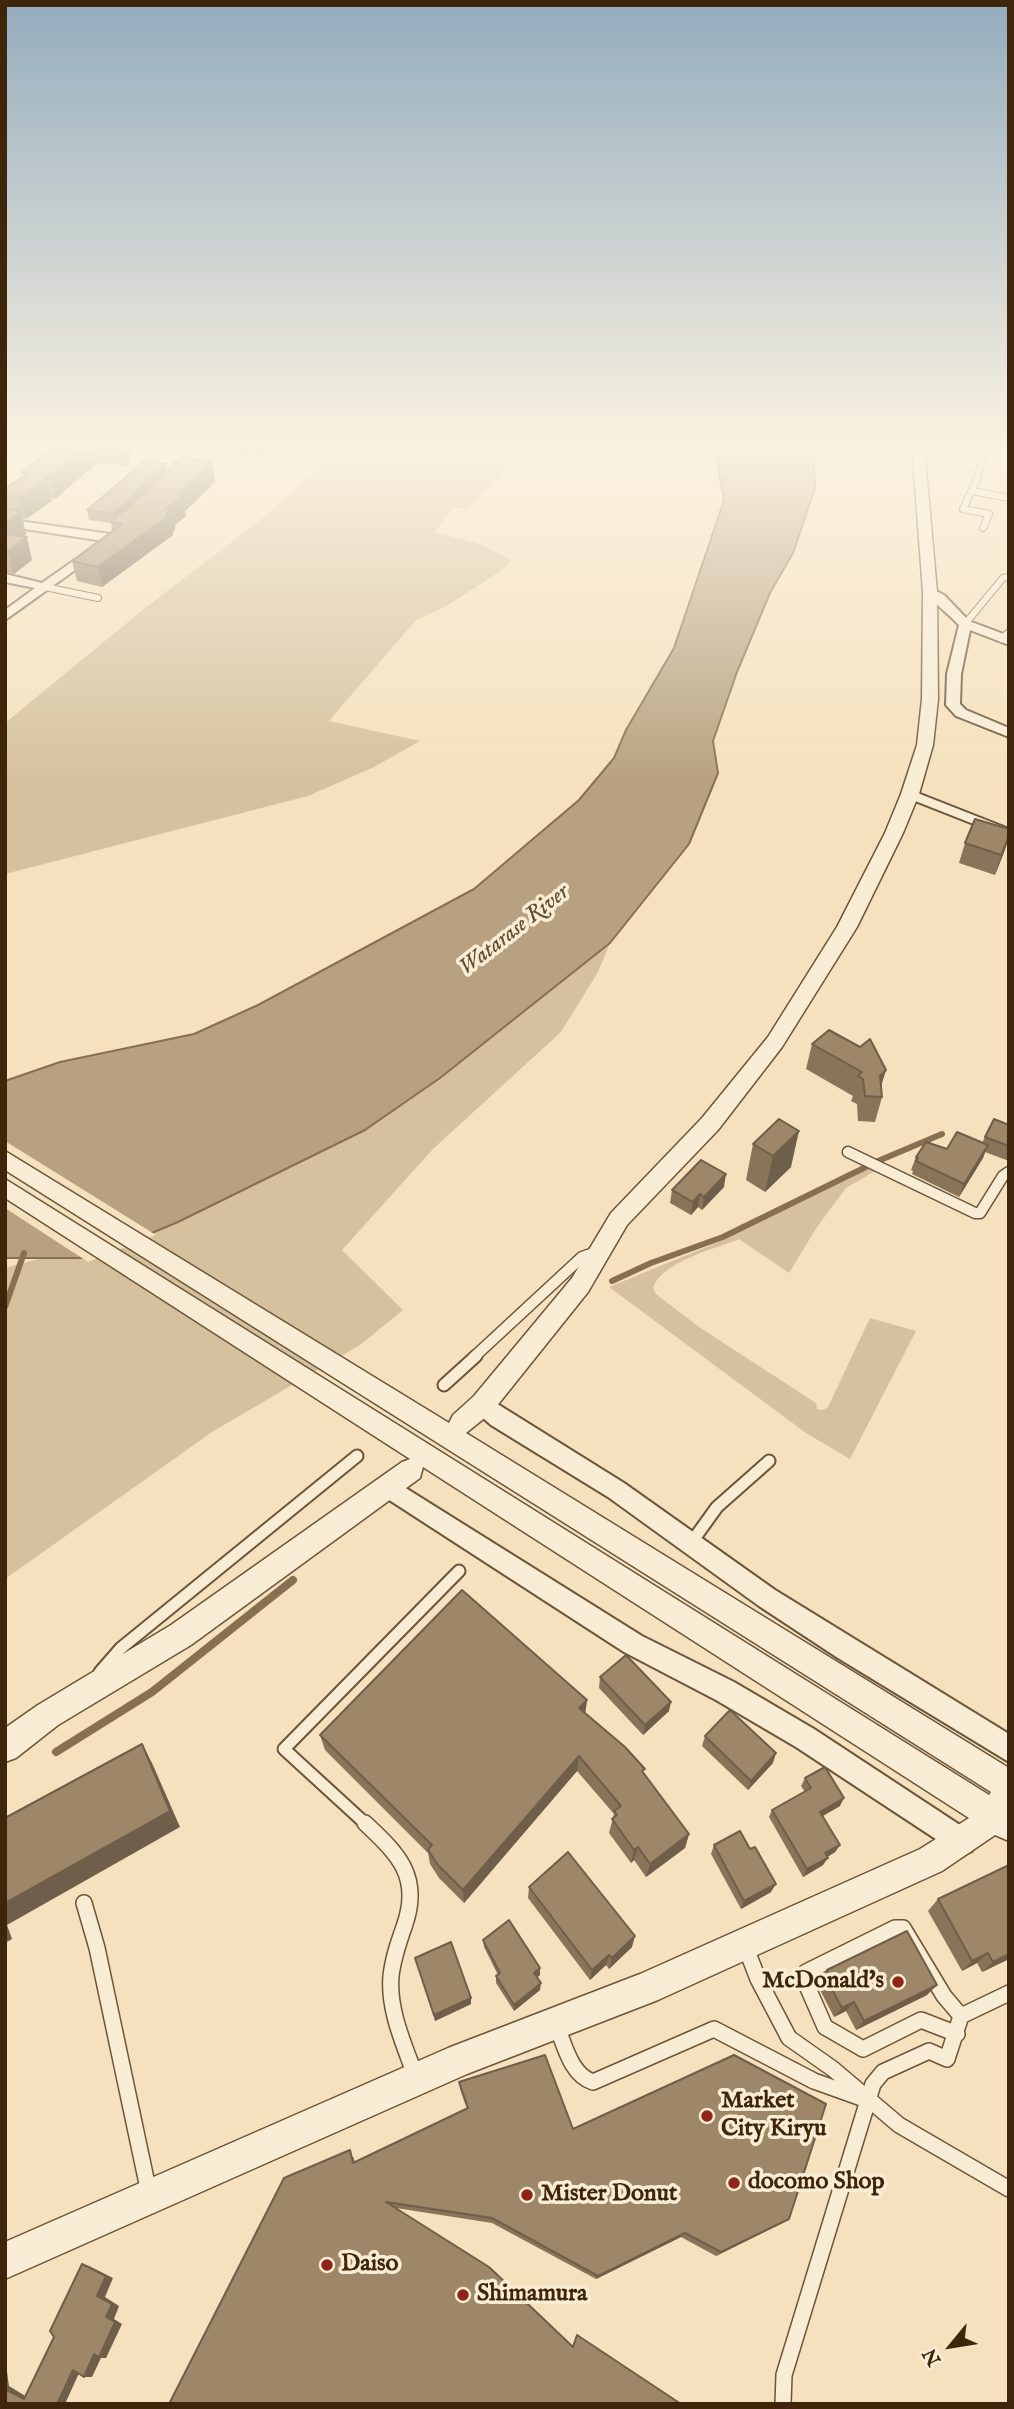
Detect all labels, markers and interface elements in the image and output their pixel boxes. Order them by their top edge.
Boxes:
water label: Watarase River [454,879,576,983]
place label: McDonald's [762,1968,884,1996]
marker: McDonald's [890,1974,906,1990]
place label: Market City Kiryu [721,2088,827,2144]
marker: Market City Kiryu [699,2108,715,2124]
place label: docomo Shop [748,2169,885,2197]
marker: docomo Shop [726,2175,742,2191]
place label: Mister Donut [541,2181,677,2209]
marker: Mister Donut [519,2187,535,2203]
place label: Daiso [341,2251,398,2279]
marker: Daiso [319,2257,335,2273]
place label: Shimamura [477,2281,587,2309]
marker: Shimamura [455,2287,471,2303]
north arrow [916,2311,986,2381]
text: N [918,2343,947,2370]

